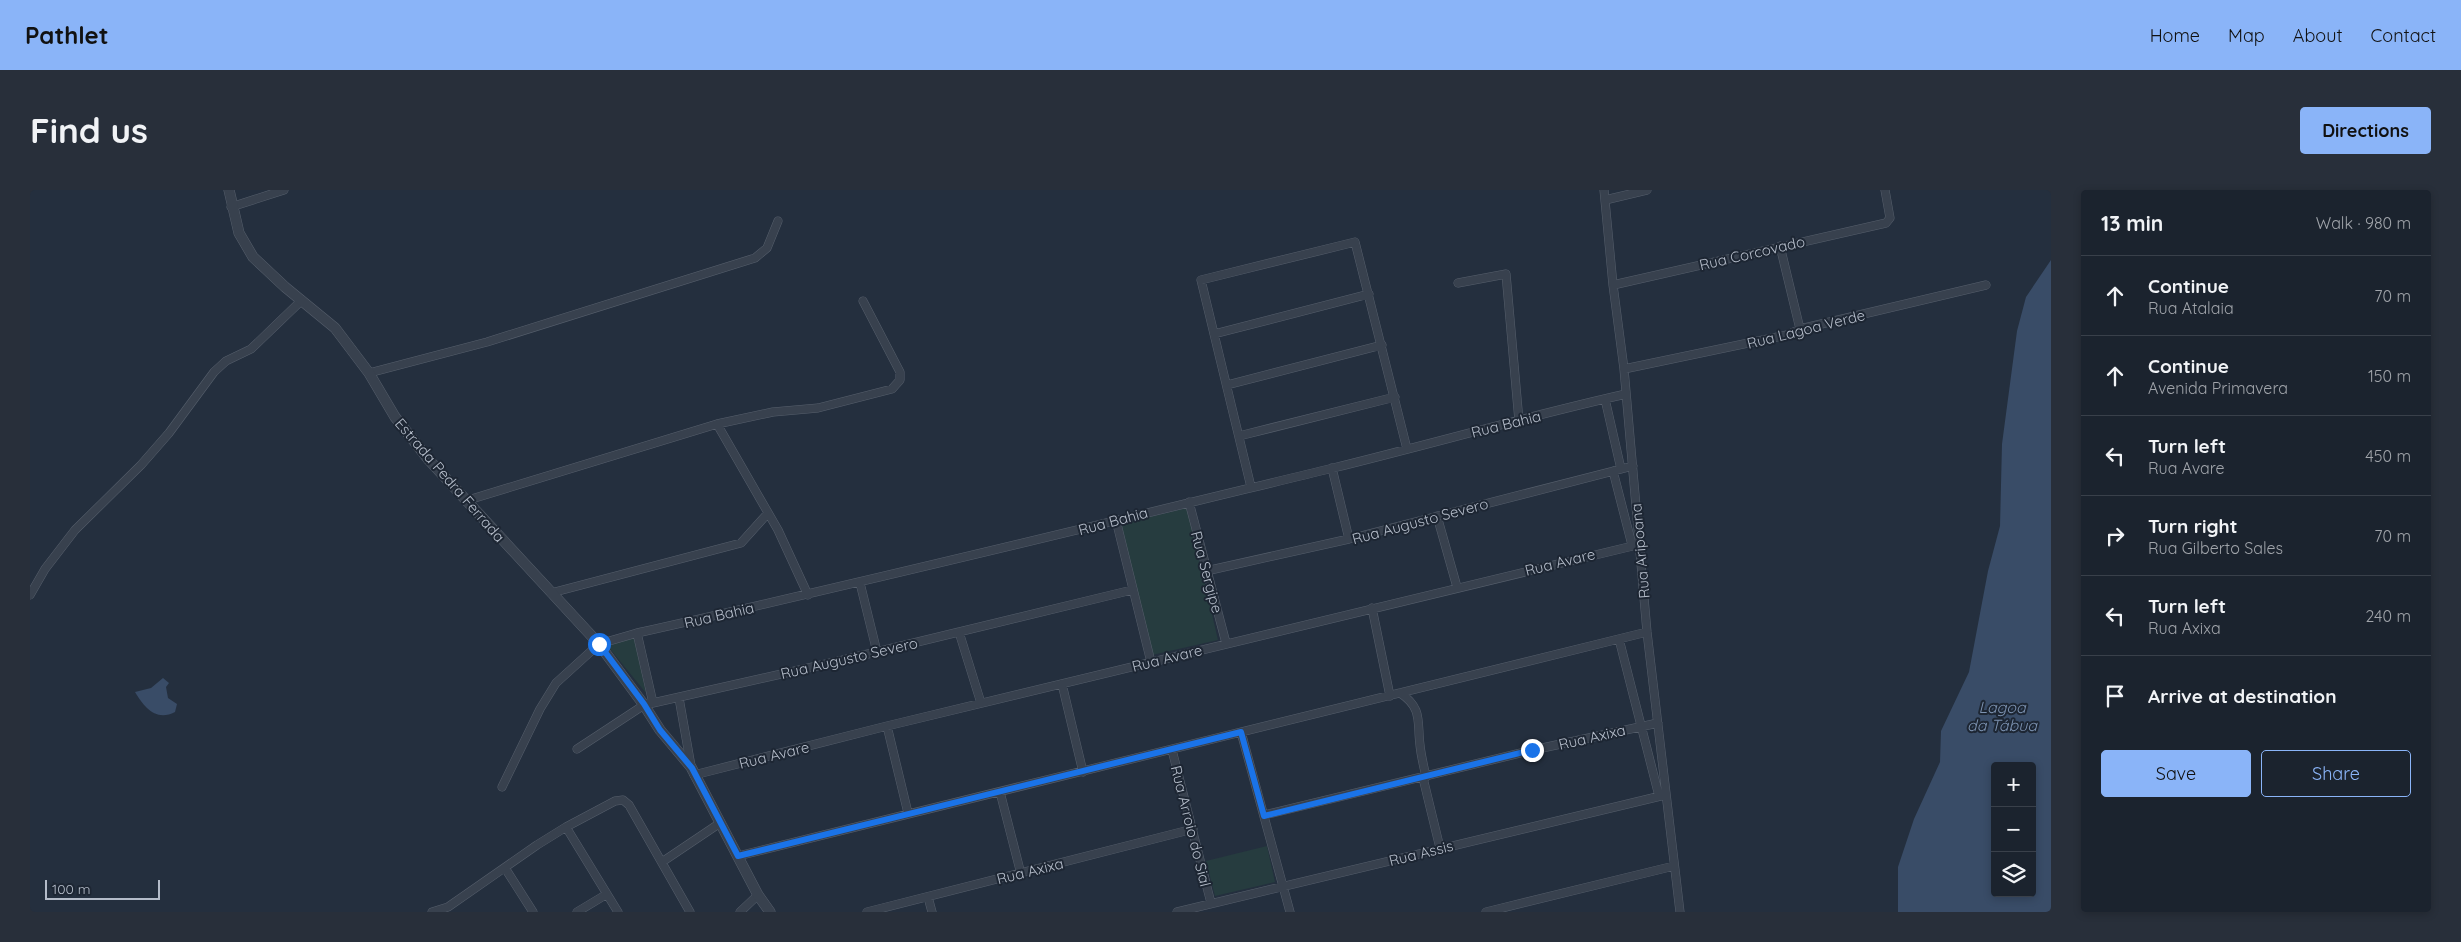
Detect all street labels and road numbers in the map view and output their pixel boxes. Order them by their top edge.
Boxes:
street label: Rua Corcovado [1697,232,1807,274]
street label: Rua Lagoa Verde [1745,305,1867,353]
street label: Rua Bahia [1469,406,1543,442]
street label: Estrada Pedra Ferrada [391,414,509,546]
street label: Rua Augusto Severo [1350,494,1490,548]
street label: Rua Bahia [1076,503,1150,539]
street label: Rua Aripoana [1626,503,1654,599]
street label: Rua Sergipe [1187,529,1227,615]
street label: Rua Avare [1523,544,1597,580]
street label: Rua Bahia [682,598,756,632]
street label: Rua Augusto Severo [779,633,919,683]
street label: Rua Avare [1130,640,1204,676]
street label: Rua Axixa [1557,720,1627,754]
street label: Rua Avare [737,737,811,773]
street label: Rua Arroio do Sial [1167,763,1215,889]
street label: Rua Assis [1387,836,1455,870]
street label: Rua Axixa [995,854,1065,888]

